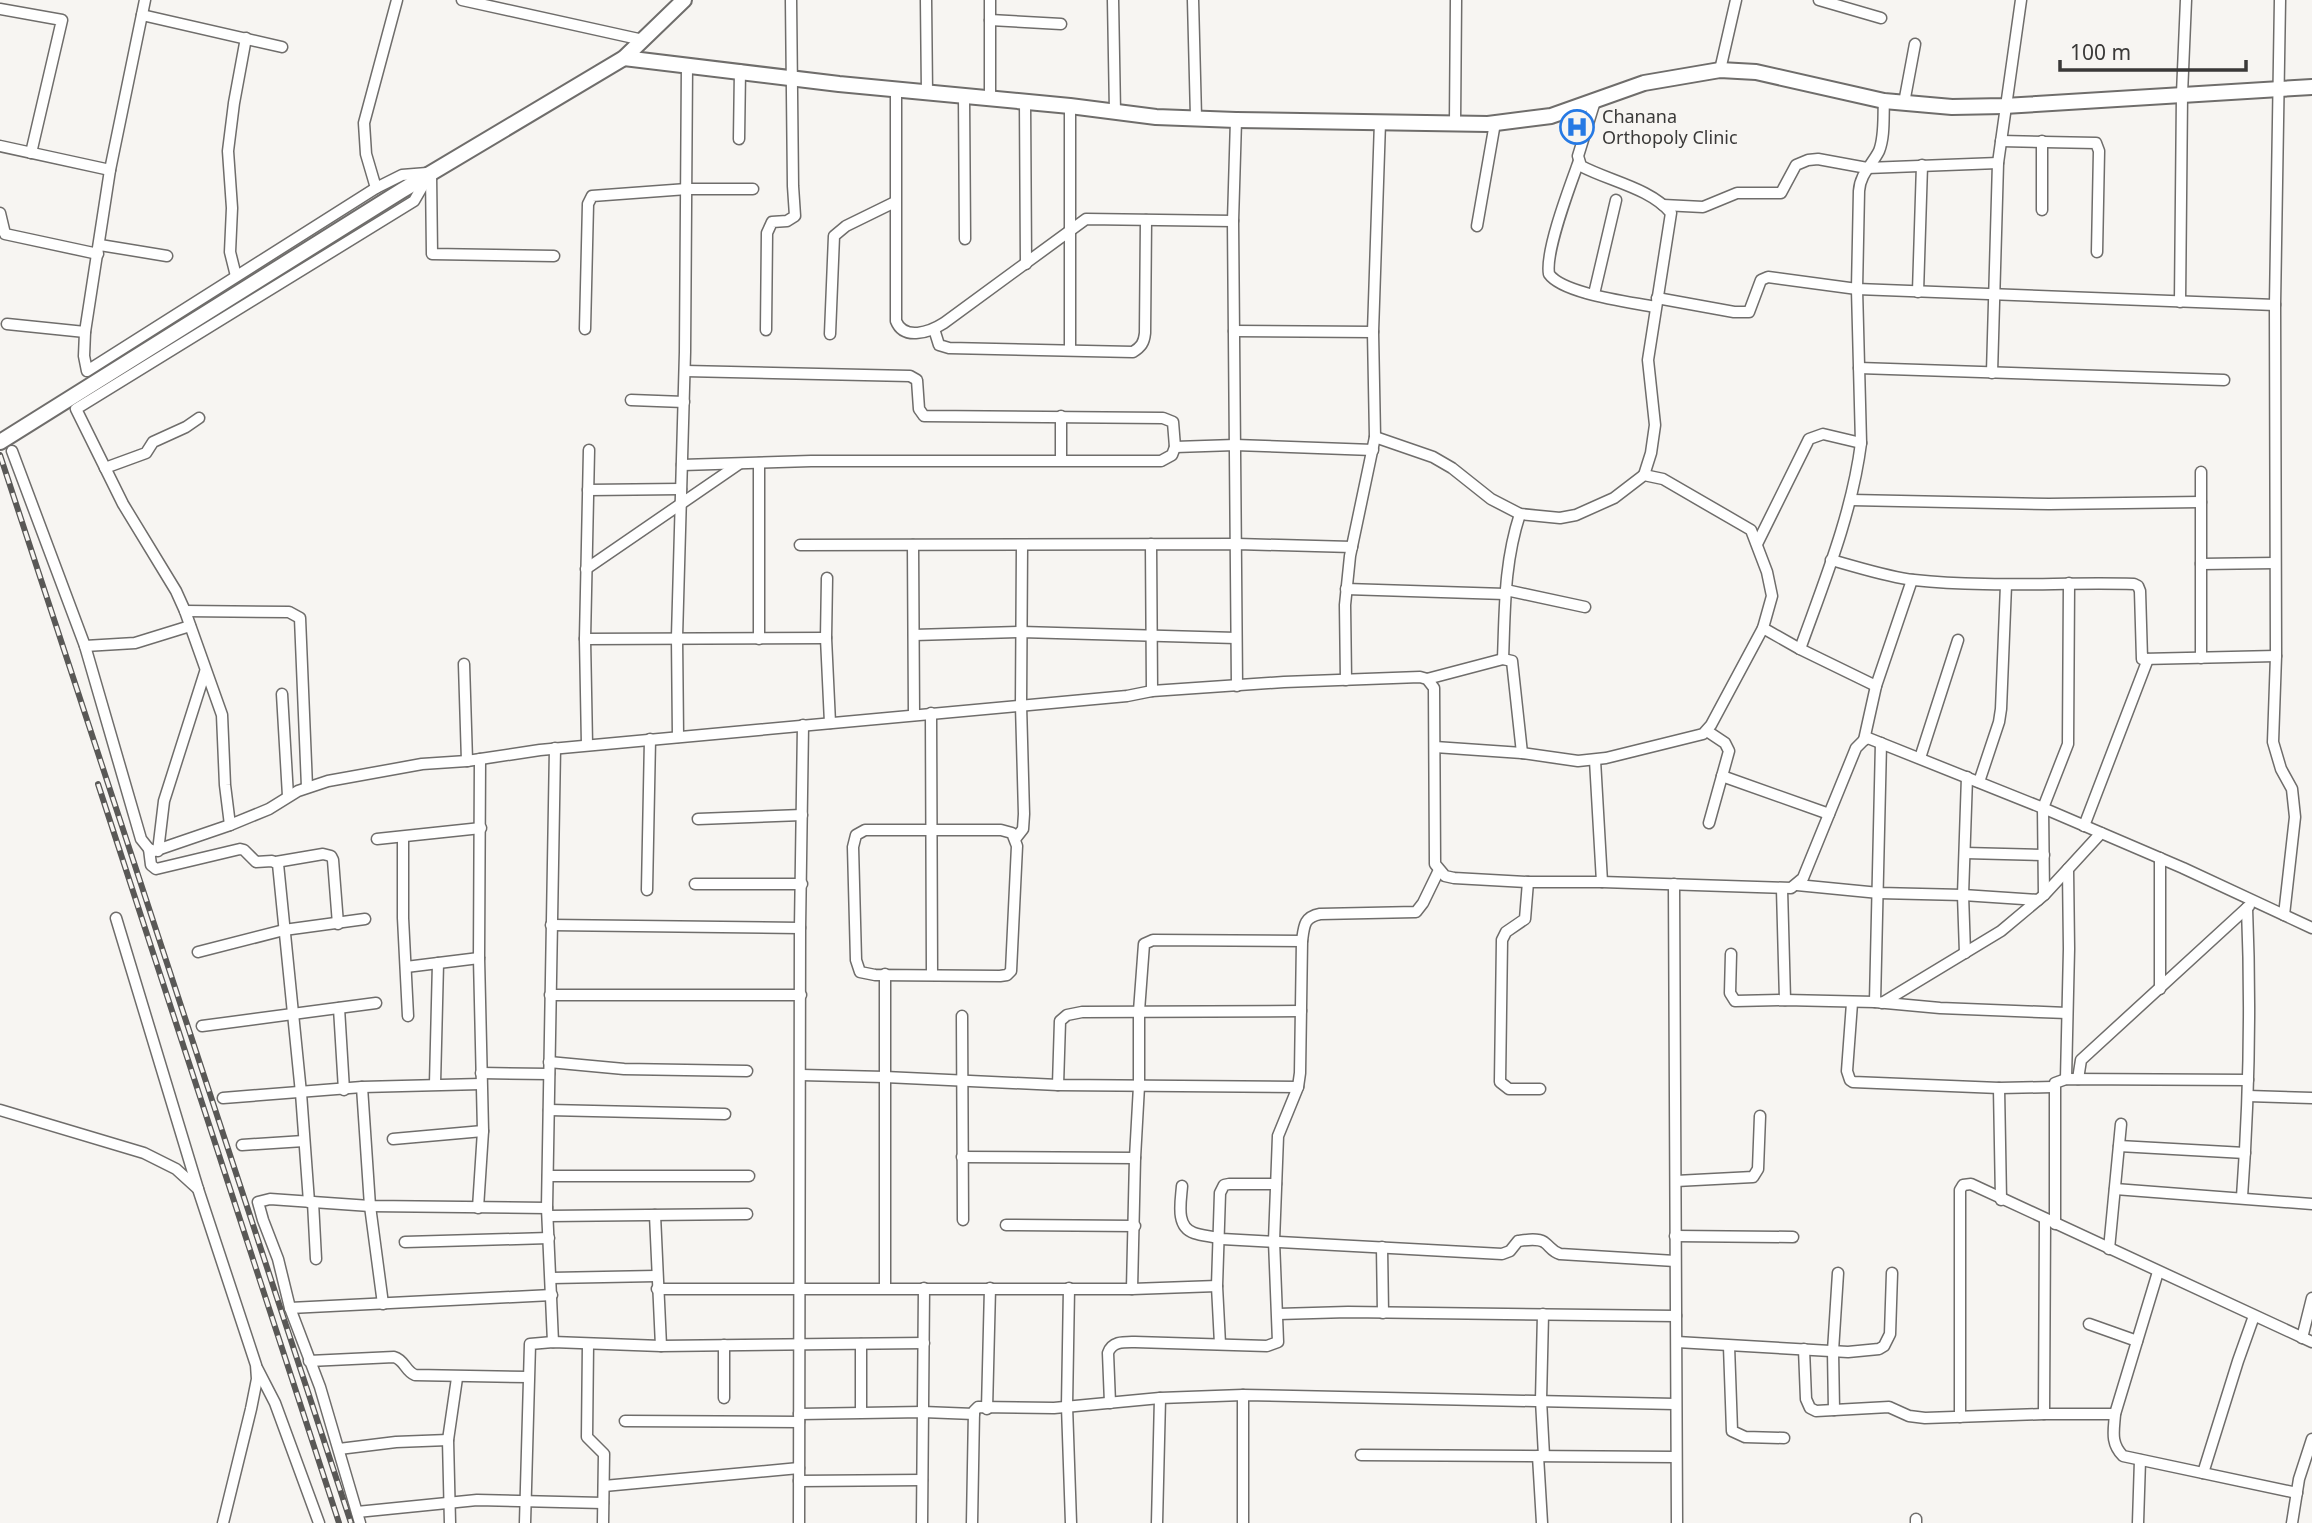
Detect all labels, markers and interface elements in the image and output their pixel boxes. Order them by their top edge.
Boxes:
scale bar [2060,28,2246,72]
text: 100 m [2070,38,2131,66]
place label: Chanana Orthopoly Clinic [1602,104,1738,149]
hospital icon: Chanana Orthopoly Clinic [1558,108,1596,146]

